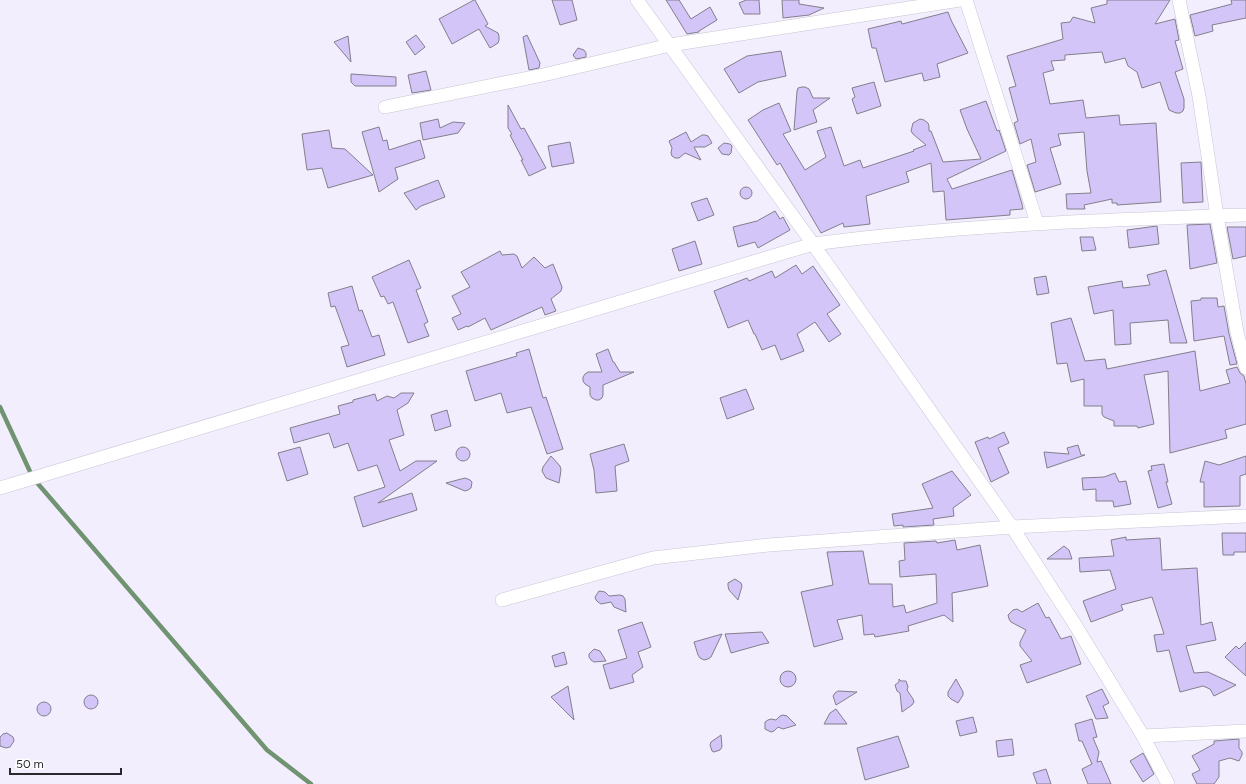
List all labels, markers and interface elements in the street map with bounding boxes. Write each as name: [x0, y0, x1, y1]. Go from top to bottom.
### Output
scale bar: [10, 750, 121, 776]
text: 50 m: [16, 757, 44, 771]

